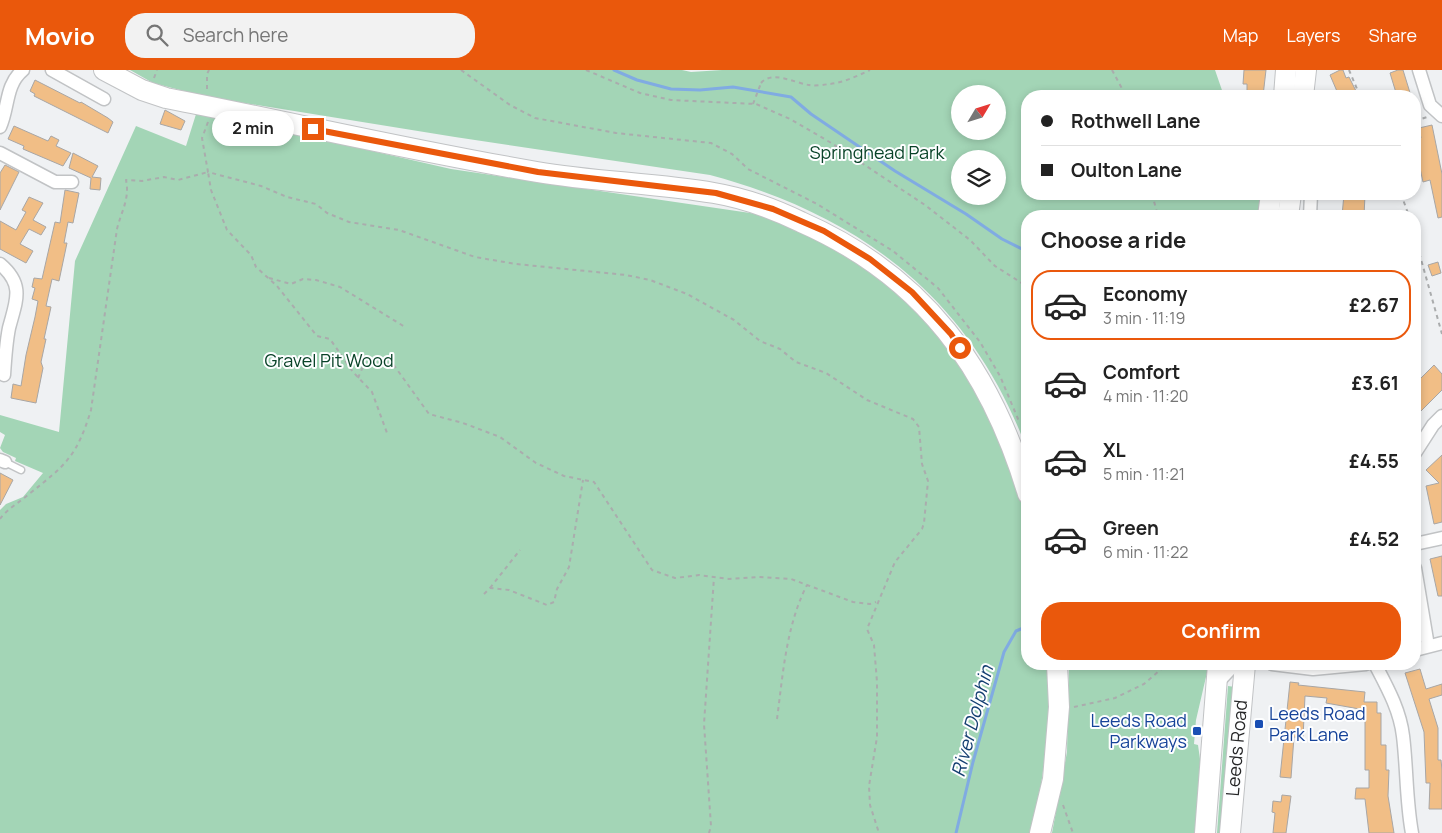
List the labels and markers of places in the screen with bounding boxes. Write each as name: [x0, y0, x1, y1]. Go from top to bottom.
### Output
place label: Leeds Road Park Lane: [1269, 701, 1366, 746]
place label: Leeds Road Parkways: [1090, 708, 1187, 753]
marker: Leeds Road Park Lane: [1253, 718, 1265, 730]
marker: Leeds Road Parkways: [1191, 725, 1203, 737]

